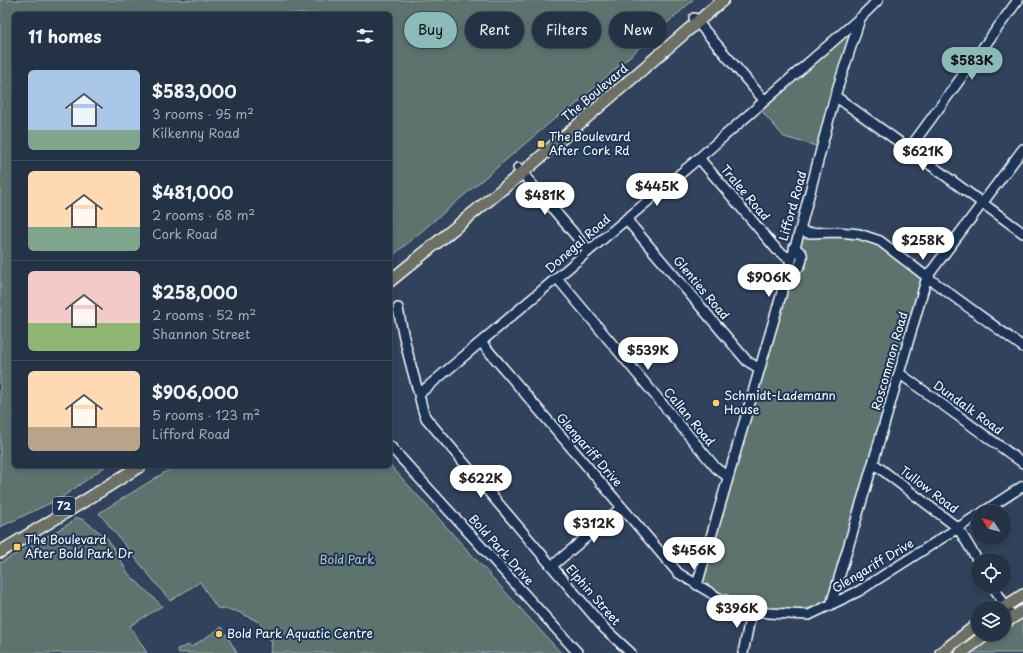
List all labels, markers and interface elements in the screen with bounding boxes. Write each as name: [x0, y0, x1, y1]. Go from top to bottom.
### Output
chip: Buy: [404, 12, 457, 48]
chip: Rent: [465, 12, 524, 48]
chip: Filters: [532, 12, 601, 48]
chip: New: [609, 12, 667, 48]
text: 11 homes: [28, 23, 102, 49]
icon: filters: [354, 25, 376, 47]
pin: $583K: [944, 47, 1000, 81]
text: $583K: [951, 50, 993, 69]
street label: The Boulevard: [557, 59, 632, 125]
text: $583,000: [152, 78, 237, 104]
icon: home: [60, 86, 108, 134]
text: 3 rooms · 95 m²: [152, 104, 254, 123]
text: Kilkenny Road: [152, 123, 240, 142]
place label: The Boulevard After Cork Rd: [549, 127, 631, 159]
pin: $621K: [895, 138, 951, 172]
marker: The Boulevard After Cork Rd: [536, 139, 546, 149]
text: $621K: [902, 141, 944, 160]
street label: Tralee Road: [717, 160, 775, 224]
street label: Lifford Road: [773, 169, 811, 243]
pin: $445K: [629, 173, 685, 207]
text: $445K: [635, 176, 679, 195]
text: $481,000: [152, 179, 233, 205]
pin: $481K: [517, 182, 573, 216]
text: $481K: [524, 185, 566, 204]
icon: home: [60, 187, 108, 235]
text: 2 rooms · 68 m²: [152, 205, 255, 224]
street label: Donegal Road: [541, 210, 614, 277]
text: Cork Road: [152, 224, 218, 243]
pin: $258K: [895, 227, 951, 261]
text: $258K: [901, 230, 945, 249]
street label: Glenties Road: [670, 251, 734, 323]
pin: $906K: [741, 264, 797, 298]
text: $906K: [747, 267, 791, 286]
text: $258,000: [152, 279, 238, 305]
icon: home: [60, 287, 108, 335]
text: 2 rooms · 52 m²: [152, 305, 256, 324]
street label: Roscommon Road: [866, 309, 912, 412]
text: Shannon Street: [152, 324, 250, 343]
pin: $539K: [620, 337, 676, 371]
text: $539K: [627, 340, 669, 359]
street label: Dundalk Road: [930, 376, 1007, 439]
text: $906,000: [152, 379, 239, 405]
street label: Callan Road: [660, 383, 720, 449]
place label: Schmidt-Lademann House: [724, 386, 836, 418]
icon: home: [60, 387, 108, 435]
marker: Schmidt-Lademann House: [711, 398, 721, 408]
text: 5 rooms · 123 m²: [152, 405, 260, 424]
street label: Glengariff Drive: [553, 409, 627, 490]
text: Lifford Road: [152, 424, 230, 443]
street label: Tullow Road: [897, 461, 963, 517]
pin: $622K: [453, 465, 509, 499]
text: $622K: [459, 468, 503, 487]
road number: 72: [53, 497, 75, 515]
north arrow: [971, 505, 1011, 545]
map controls: [971, 505, 1011, 641]
street label: Bold Park Drive: [465, 510, 538, 589]
pin: $312K: [566, 510, 622, 544]
text: $312K: [573, 513, 615, 532]
place label: The Boulevard After Bold Park Dr: [25, 530, 133, 562]
street label: Glengariff Drive: [828, 534, 917, 597]
pin: $456K: [666, 537, 722, 571]
text: $456K: [672, 540, 716, 559]
marker: The Boulevard After Bold Park Dr: [12, 542, 22, 552]
park label: Bold Park: [320, 550, 375, 568]
button: locate: [971, 553, 1011, 593]
street label: Elphin Street: [562, 560, 625, 629]
pin: $396K: [709, 595, 765, 629]
text: $396K: [715, 598, 759, 617]
button: layers: [971, 601, 1011, 641]
place label: Bold Park Aquatic Centre: [227, 624, 373, 642]
marker: Bold Park Aquatic Centre: [214, 629, 224, 639]

